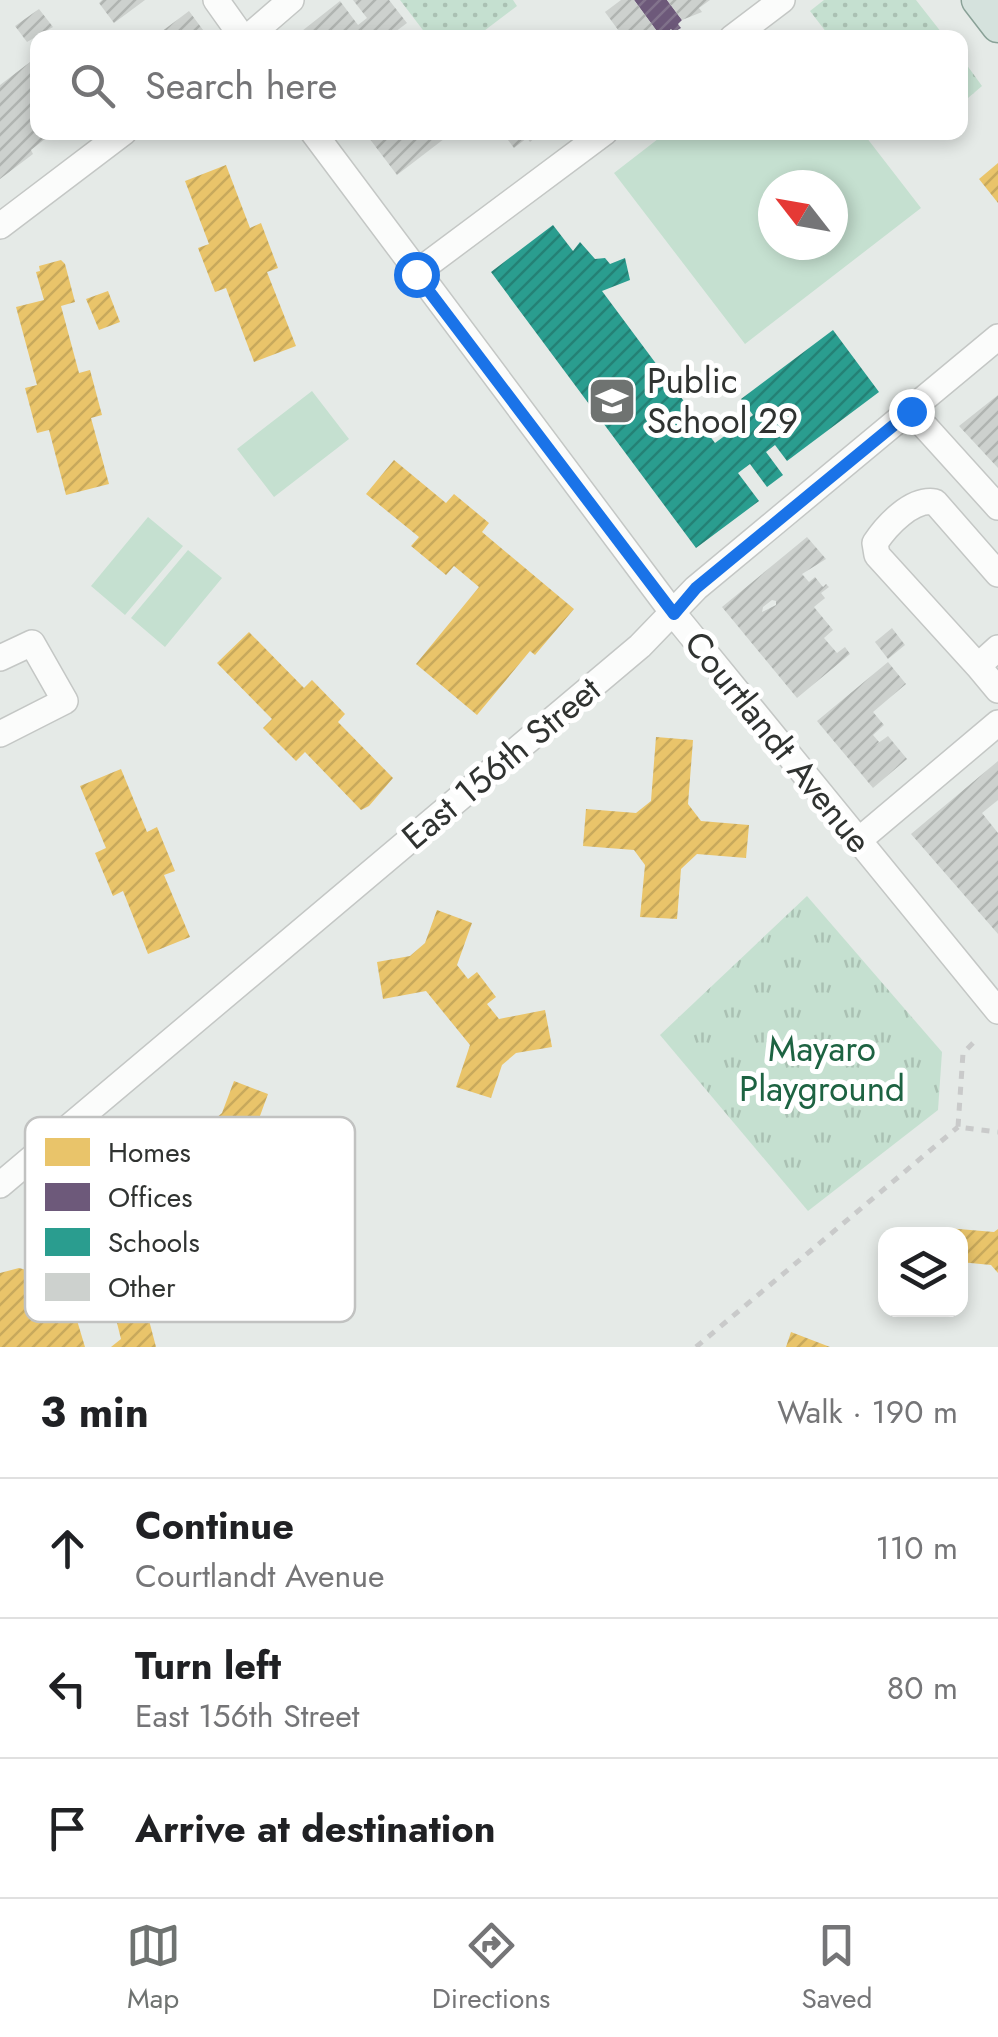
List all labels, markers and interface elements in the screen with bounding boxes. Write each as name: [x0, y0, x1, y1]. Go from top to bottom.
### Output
search box: [30, 30, 968, 140]
icon: search: [65, 58, 120, 113]
text: Search here: [145, 58, 337, 113]
north arrow: [758, 170, 848, 260]
route start: [394, 252, 440, 298]
place label: Public School 29: [647, 356, 798, 446]
school or university icon: Public School 29: [586, 375, 638, 427]
route end: [889, 389, 935, 435]
street label: Courtlandt Avenue: [673, 620, 883, 864]
street label: East 156th Street: [391, 665, 612, 861]
park label: Mayaro Playground: [739, 1024, 905, 1114]
legend: [25, 1117, 355, 1322]
text: Homes: [108, 1132, 191, 1173]
text: Offices: [108, 1177, 193, 1218]
text: Schools: [108, 1222, 200, 1263]
map controls: [878, 1227, 968, 1317]
button: layers: [878, 1227, 968, 1317]
text: Other: [108, 1267, 176, 1308]
text: 3 min: [40, 1382, 149, 1443]
text: Walk · 190 m: [777, 1389, 958, 1435]
text: Continue: [135, 1498, 294, 1553]
icon: ahead: [40, 1521, 95, 1576]
text: 110 m: [875, 1525, 958, 1571]
text: Courtlandt Avenue: [135, 1553, 385, 1599]
text: Turn left: [135, 1638, 281, 1693]
icon: left: [40, 1661, 95, 1716]
text: 80 m: [887, 1665, 958, 1711]
text: East 156th Street: [135, 1693, 359, 1739]
icon: arrive: [40, 1801, 95, 1856]
text: Arrive at destination: [135, 1801, 496, 1856]
tab: Map: [126, 1918, 181, 2019]
tab: Directions: [432, 1918, 550, 2019]
tab: Saved: [801, 1918, 872, 2019]

